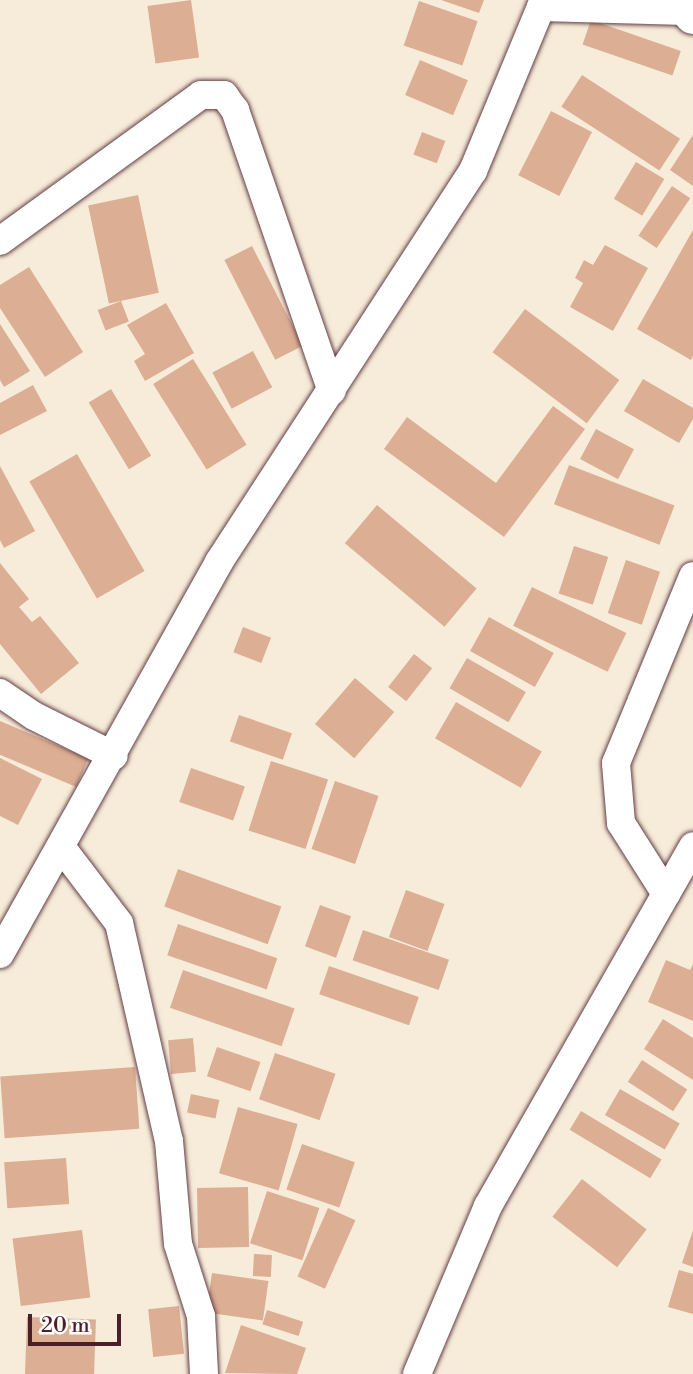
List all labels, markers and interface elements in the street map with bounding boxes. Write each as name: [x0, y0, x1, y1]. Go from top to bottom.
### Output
scale bar: [32, 1300, 124, 1344]
text: 20 m: [41, 1313, 90, 1339]

